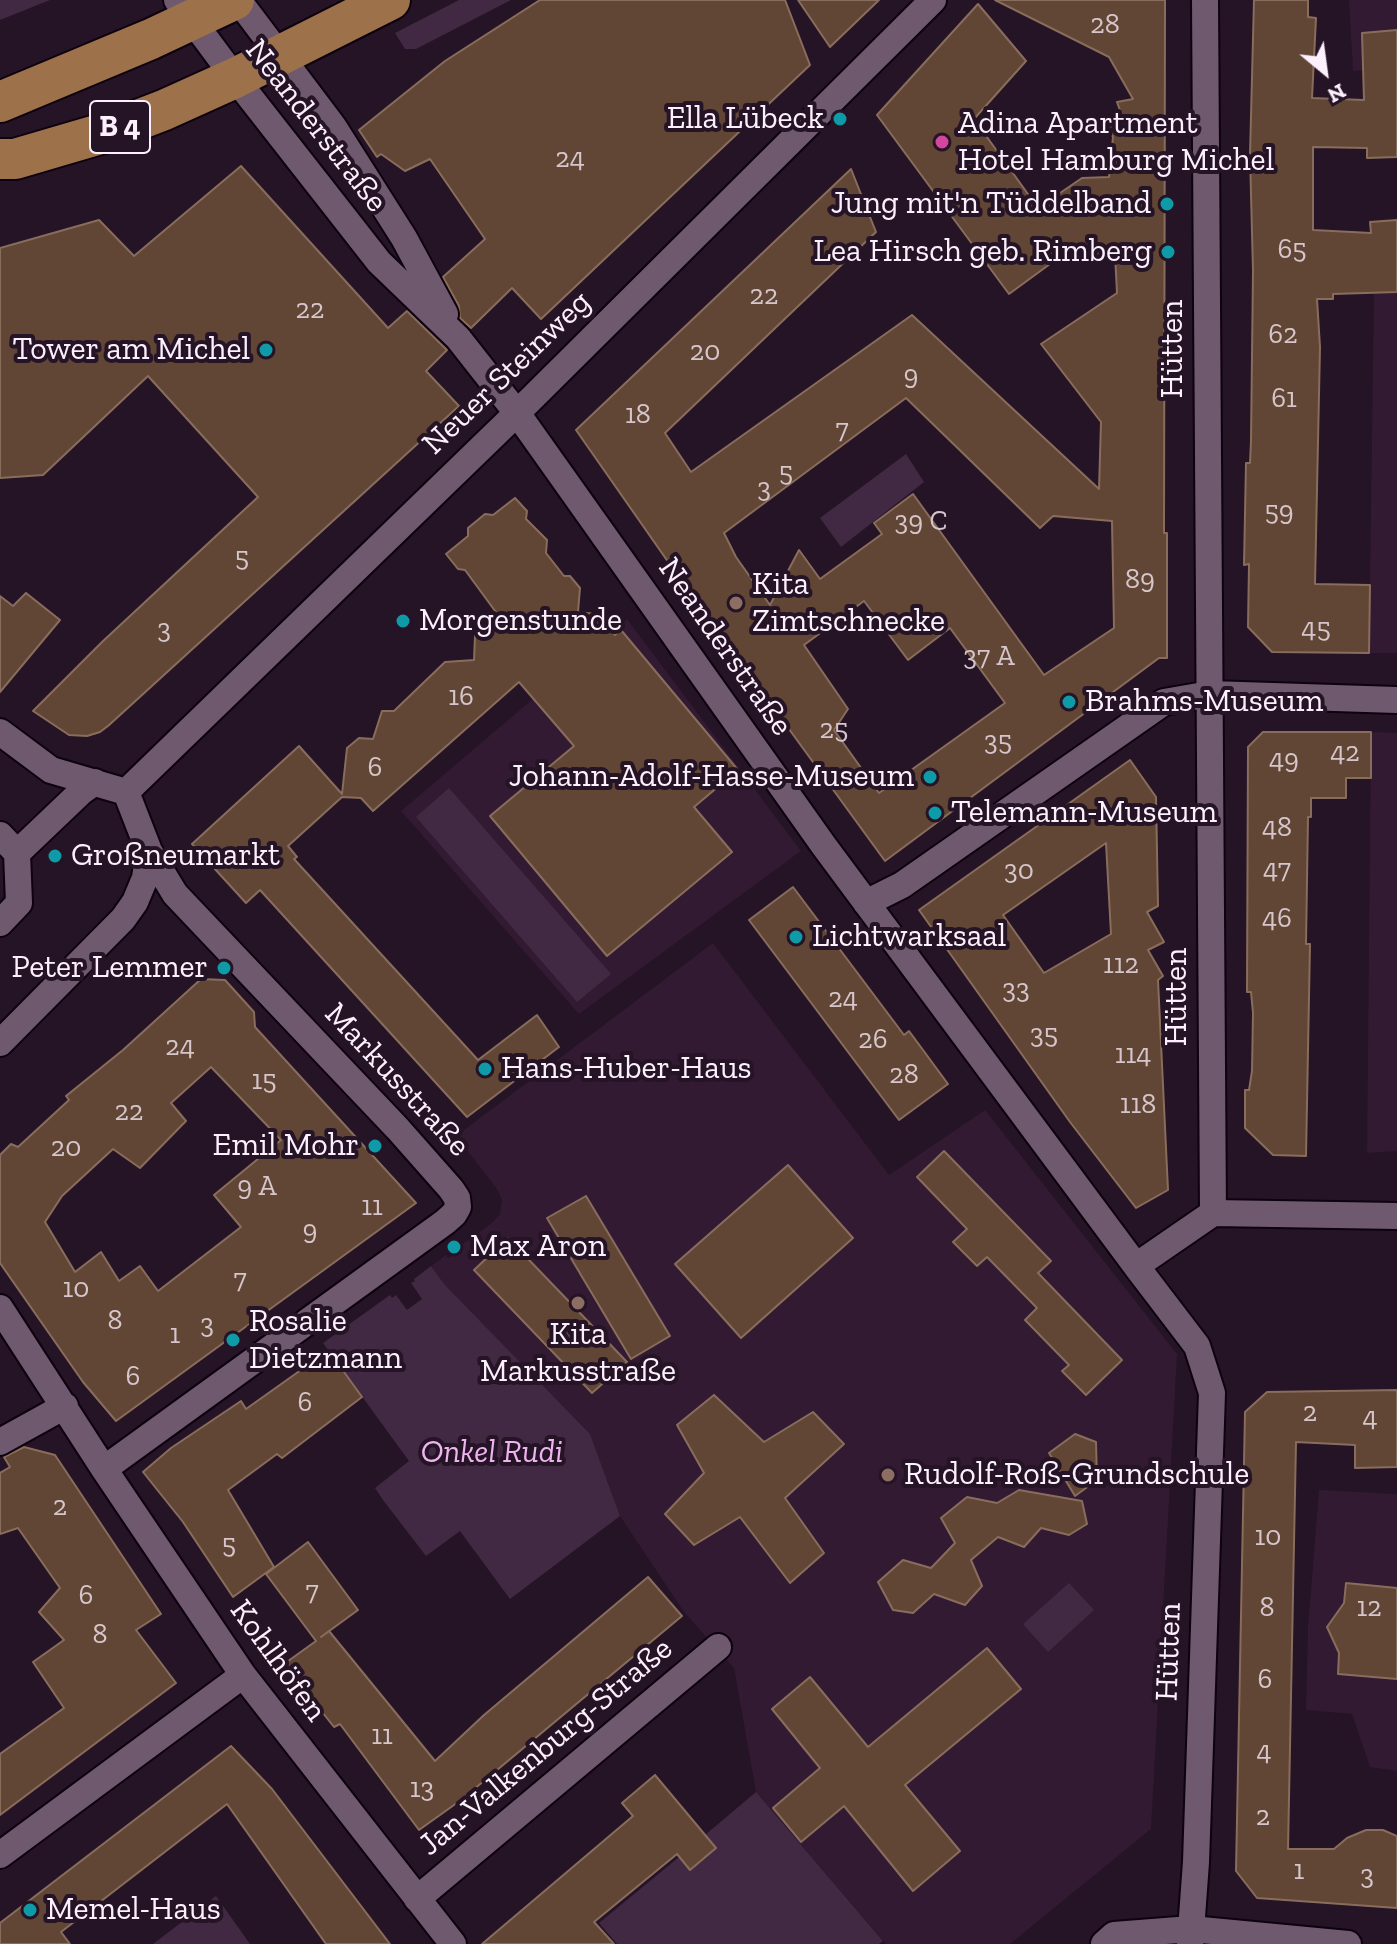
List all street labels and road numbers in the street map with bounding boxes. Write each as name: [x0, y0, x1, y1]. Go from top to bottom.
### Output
street label: Neanderstraße: [237, 32, 395, 220]
road number: B 4: [90, 101, 150, 153]
street label: Neuer Steinweg: [415, 283, 599, 463]
street label: Hütten: [1154, 300, 1192, 398]
street label: Neanderstraße: [649, 551, 801, 743]
street label: Hütten: [1158, 948, 1196, 1046]
street label: Markusstraße: [316, 995, 478, 1165]
street label: Kohlhöfen: [221, 1593, 335, 1729]
street label: Hütten: [1148, 1602, 1190, 1702]
street label: Jan-Valkenburg-Straße: [411, 1630, 681, 1864]

